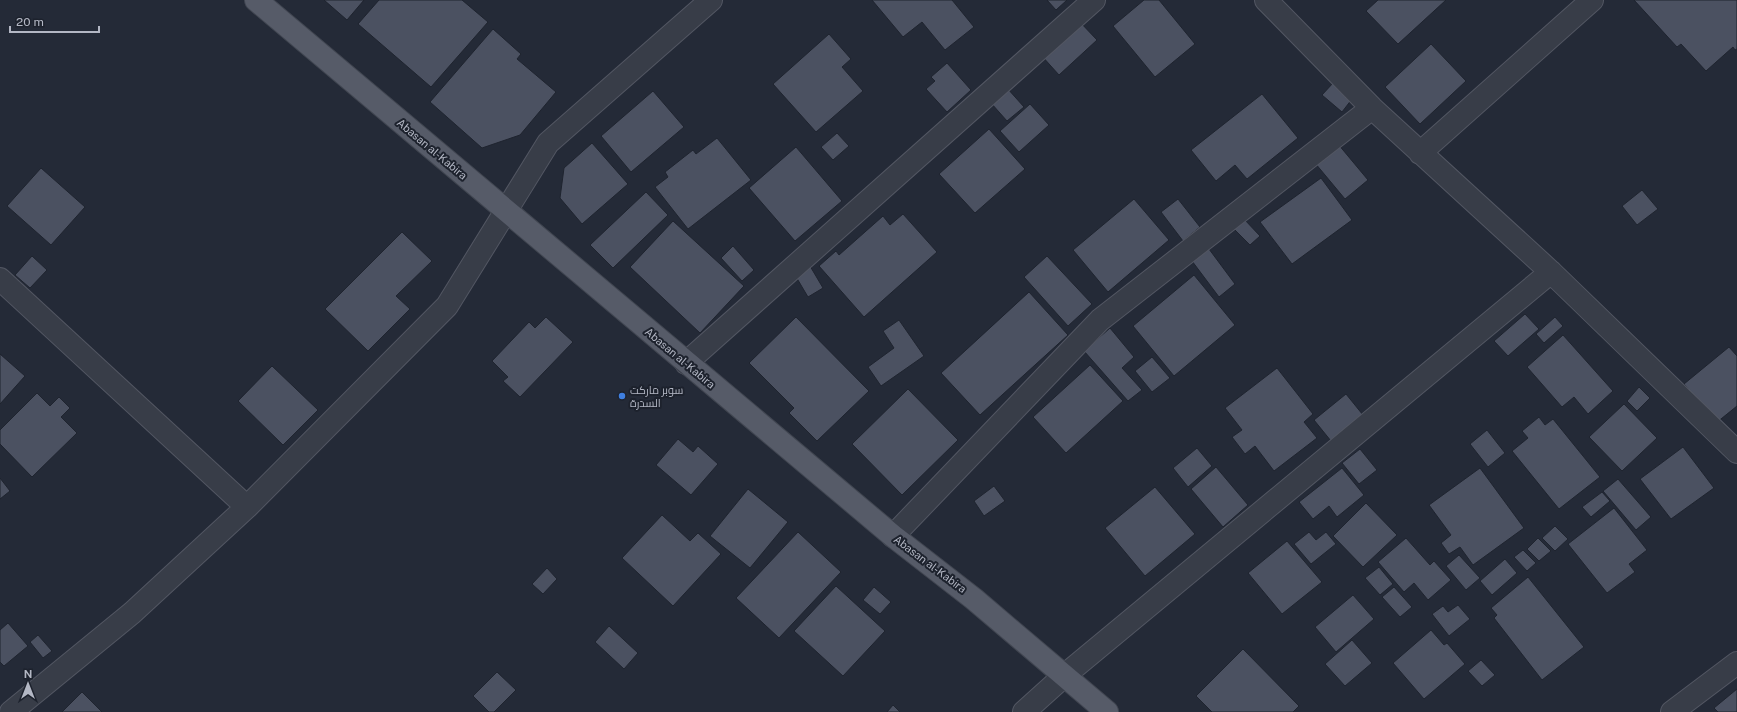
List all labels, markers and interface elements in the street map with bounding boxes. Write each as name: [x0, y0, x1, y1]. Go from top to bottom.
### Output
scale bar: [10, 8, 99, 34]
text: 20 m: [16, 15, 44, 29]
street label: Abasan al-Kabira: [395, 116, 469, 182]
street label: Abasan al-Kabira: [643, 325, 717, 391]
place label: سوبر ماركت السدرة: [630, 384, 683, 410]
marker: سوبر ماركت السدرة: [617, 391, 627, 401]
street label: Abasan al-Kabira: [891, 533, 969, 595]
north arrow: [8, 664, 48, 704]
text: N: [24, 668, 32, 680]

